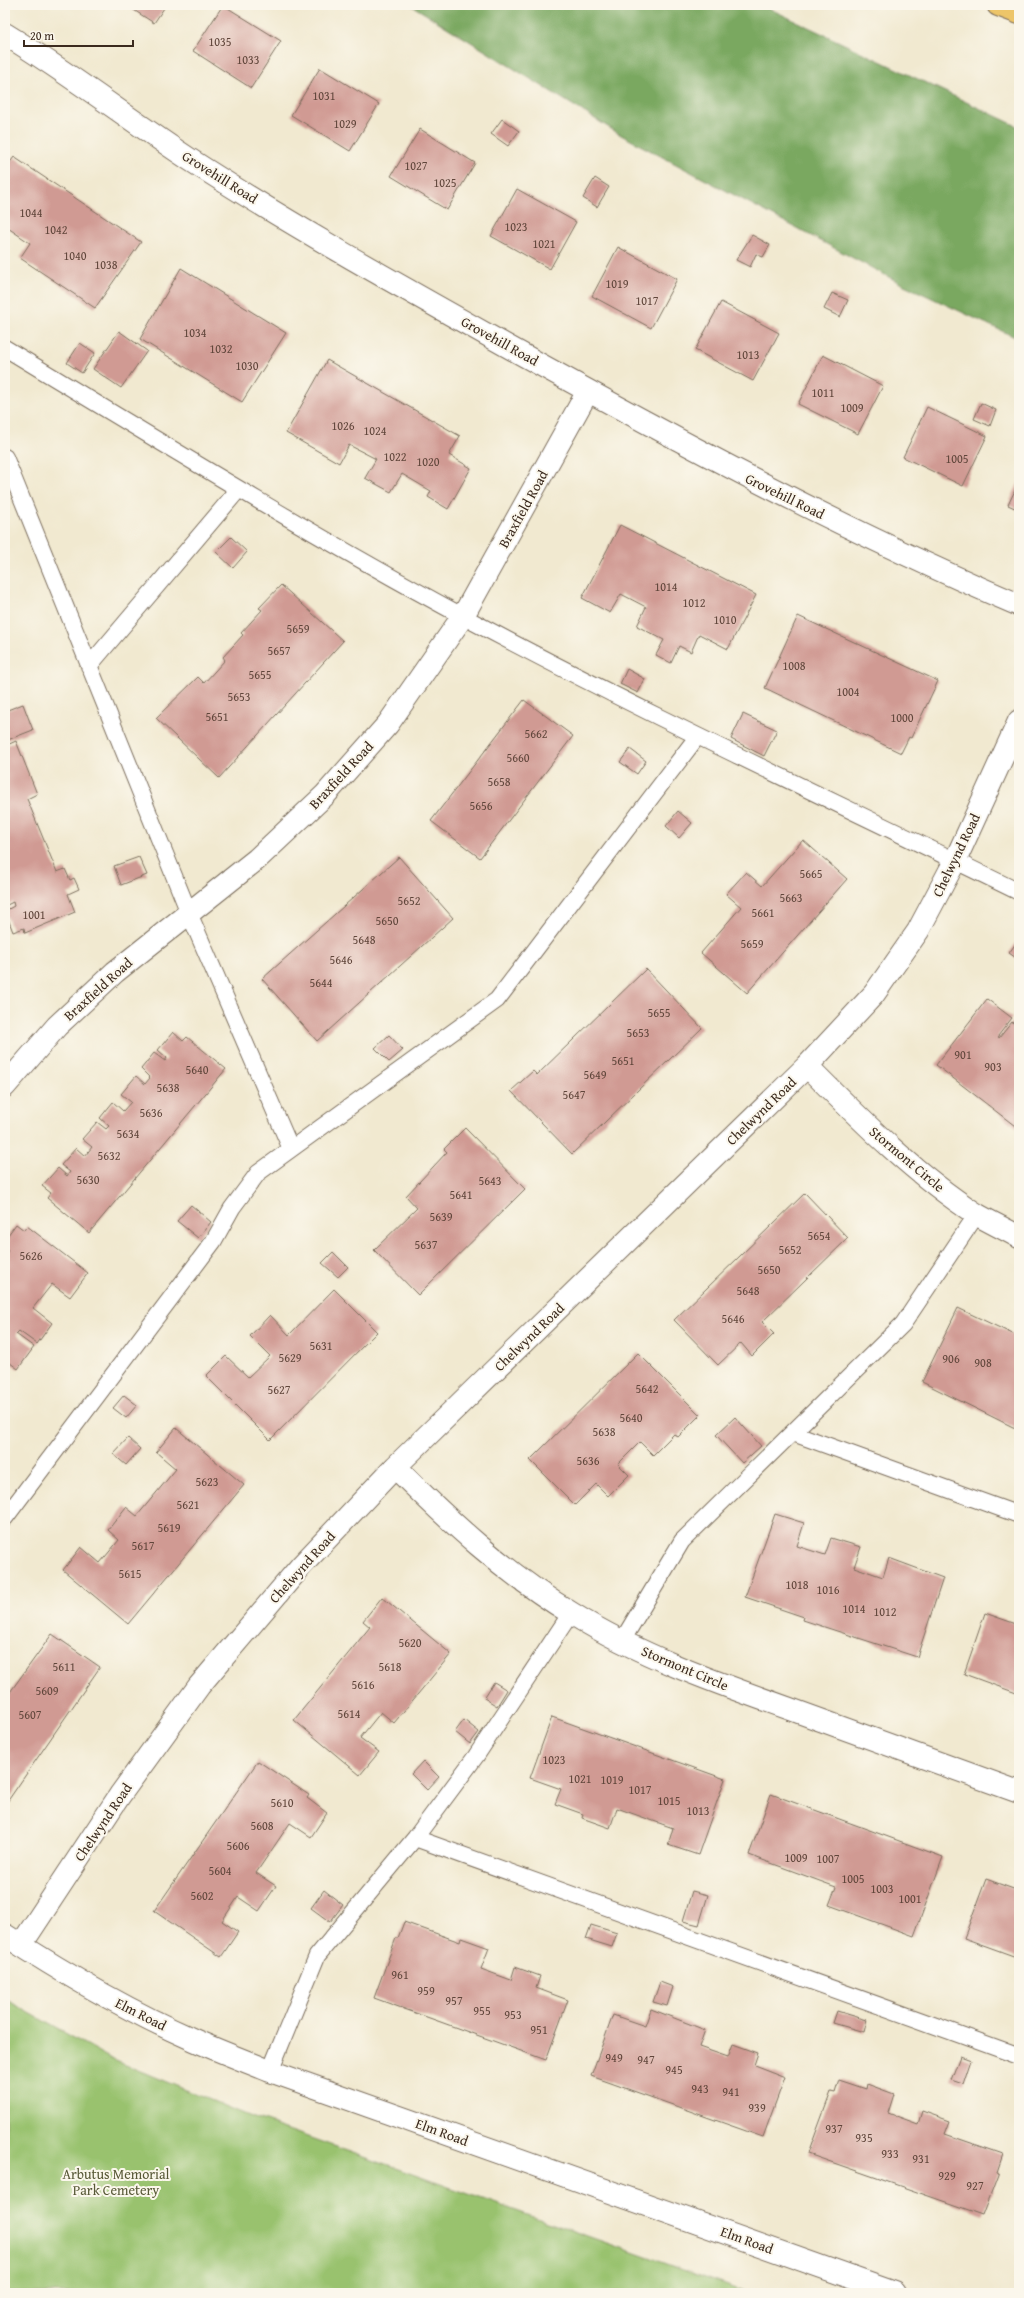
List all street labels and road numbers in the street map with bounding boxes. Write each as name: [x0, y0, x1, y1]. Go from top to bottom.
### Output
street label: Grovehill Road: [178, 146, 262, 209]
street label: Grovehill Road: [458, 311, 543, 371]
street label: Braxfield Road: [493, 466, 553, 551]
street label: Grovehill Road: [742, 468, 828, 524]
street label: Braxfield Road: [304, 736, 378, 813]
street label: Chelwynd Road: [927, 809, 985, 900]
street label: Braxfield Road: [59, 952, 137, 1025]
street label: Chelwynd Road: [721, 1072, 801, 1150]
street label: Stormont Circle: [865, 1122, 949, 1197]
street label: Chelwynd Road: [489, 1298, 569, 1376]
street label: Chelwynd Road: [264, 1526, 340, 1607]
street label: Stormont Circle: [638, 1641, 732, 1695]
street label: Chelwynd Road: [69, 1778, 137, 1865]
street label: Elm Road: [112, 1993, 170, 2036]
street label: Elm Road: [413, 2113, 472, 2151]
street label: Elm Road: [718, 2221, 777, 2259]

